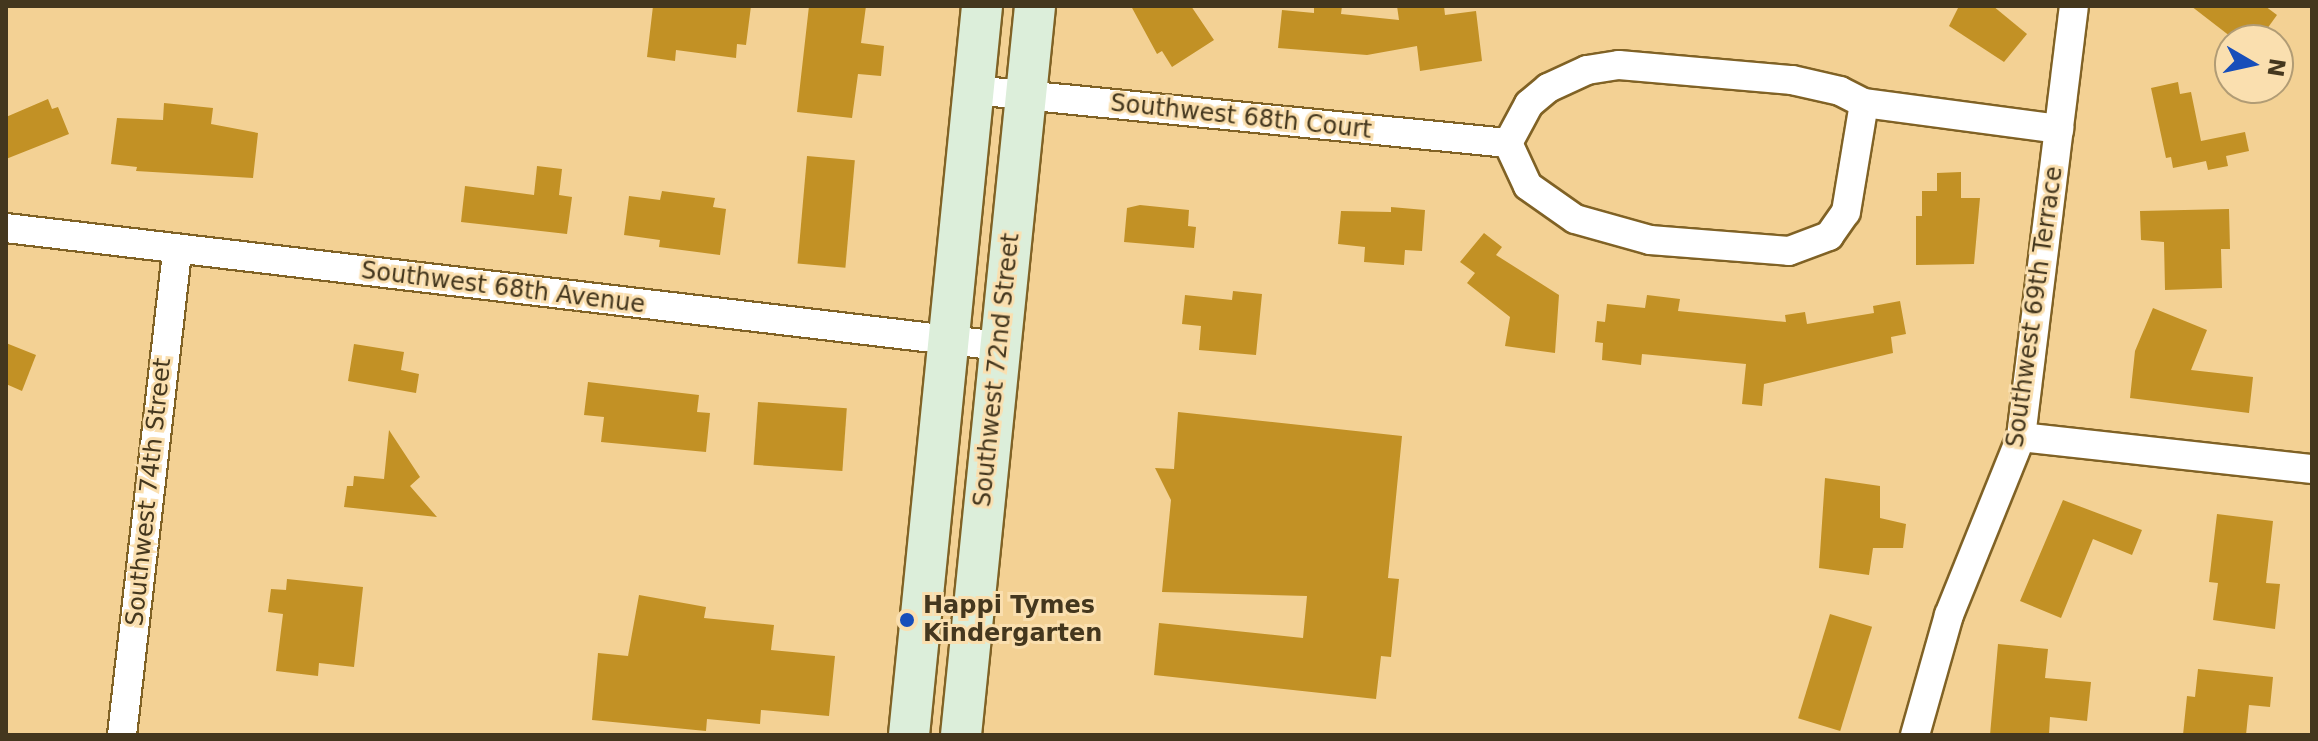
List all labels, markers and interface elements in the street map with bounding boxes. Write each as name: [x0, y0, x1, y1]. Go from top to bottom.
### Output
north arrow: [2214, 24, 2294, 104]
text: N: [2262, 56, 2290, 79]
street label: Southwest 68th Court: [1109, 89, 1373, 145]
street label: Southwest 69th Terrace: [2001, 164, 2069, 450]
street label: Southwest 72nd Street: [968, 232, 1026, 508]
street label: Southwest 68th Avenue: [359, 256, 647, 320]
street label: Southwest 74th Street: [121, 357, 177, 627]
place label: Happi Tymes Kindergarten: [923, 592, 1102, 648]
marker: Happi Tymes Kindergarten: [898, 611, 916, 629]

